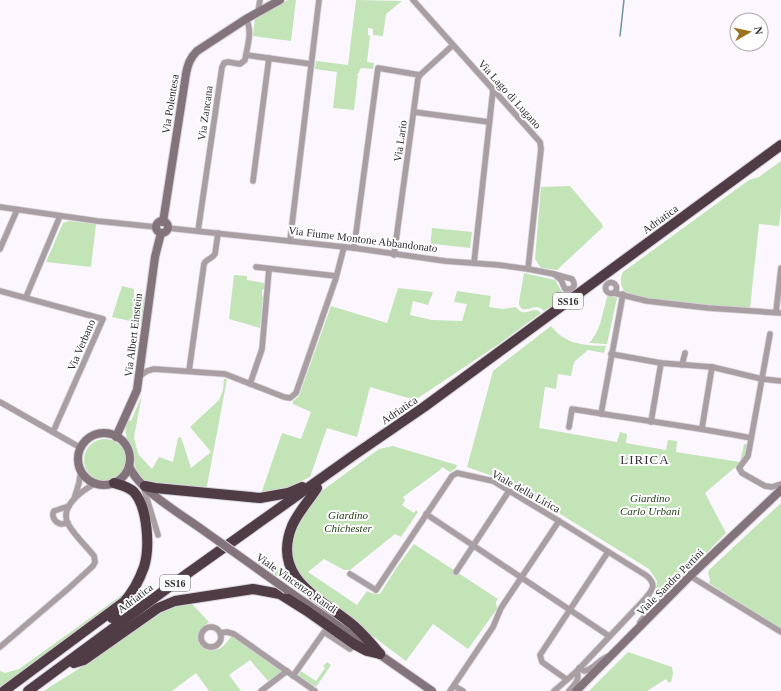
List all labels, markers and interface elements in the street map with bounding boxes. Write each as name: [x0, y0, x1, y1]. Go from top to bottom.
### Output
north arrow: [729, 12, 769, 52]
text: N: [752, 26, 765, 35]
street label: Via Lago di Lugano: [476, 57, 544, 131]
street label: Via Polentesa: [159, 73, 181, 135]
street label: Via Zancana: [195, 85, 215, 141]
street label: Via Lario: [391, 119, 409, 163]
street label: Adriatica: [640, 202, 680, 236]
street label: Via Fiume Montone Abbandonato: [288, 224, 439, 254]
street label: Via Albert Einstein: [122, 292, 144, 378]
road number: SS16: [553, 293, 583, 309]
street label: Via Verbano: [65, 317, 97, 372]
street label: Adriatica: [379, 394, 419, 426]
district label: LIRICA: [620, 452, 670, 467]
street label: Viale della Lirica: [490, 467, 562, 515]
park label: Giardino Carlo Urbani: [620, 492, 680, 517]
park label: Giardino Chichester: [324, 509, 373, 534]
street label: Viale Sandro Pertini: [634, 546, 706, 618]
street label: Viale Vincenzo Randi: [254, 550, 340, 616]
road number: SS16: [160, 575, 190, 591]
street label: Adriatica: [115, 581, 155, 615]

